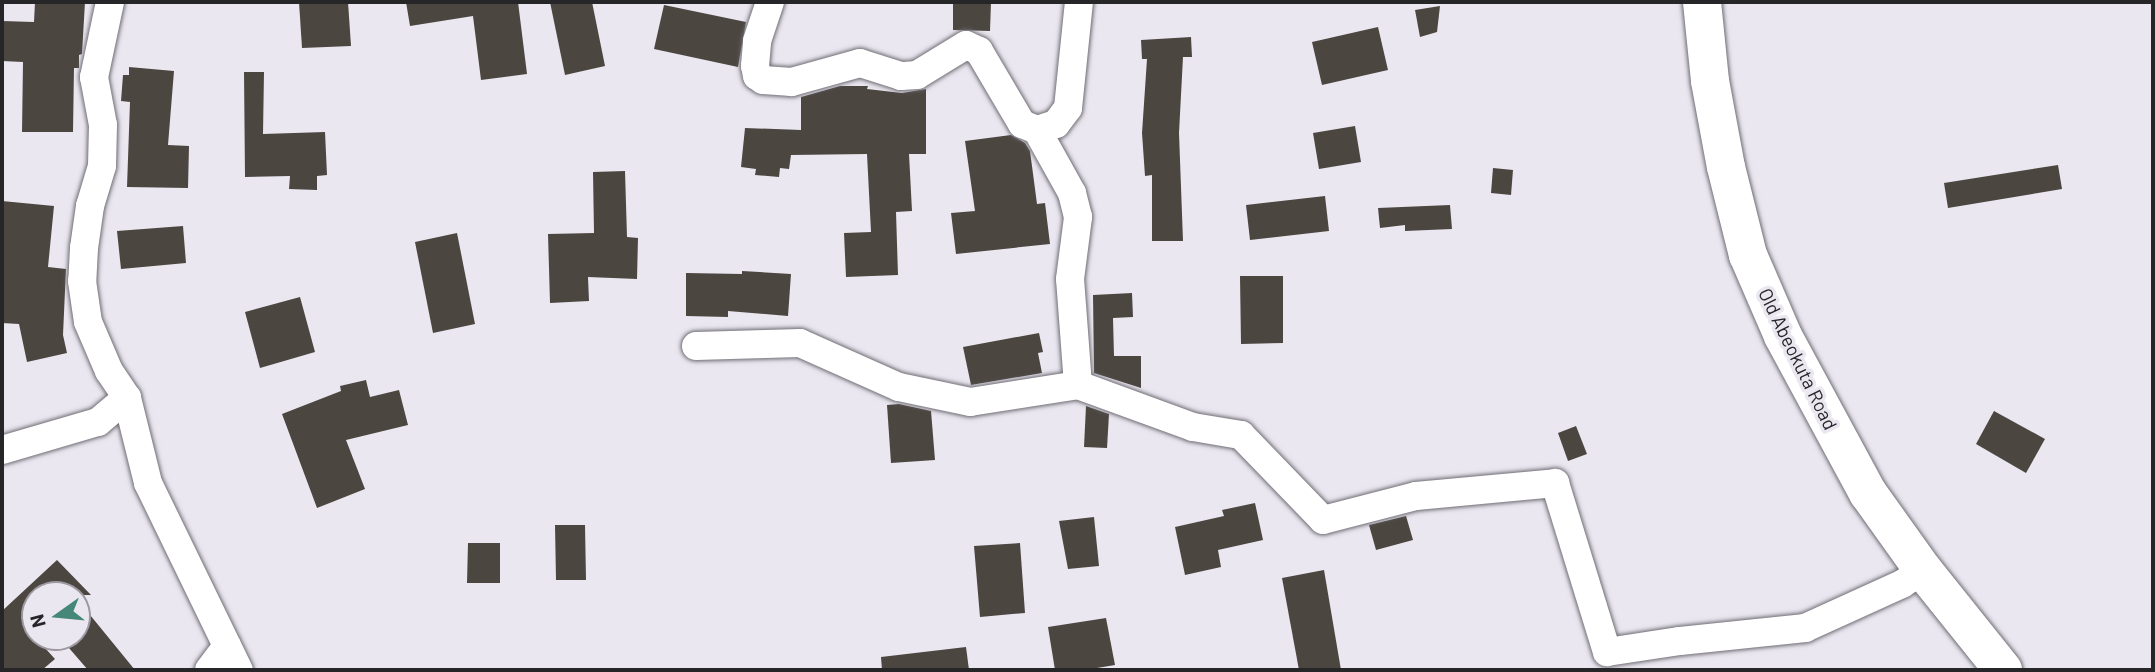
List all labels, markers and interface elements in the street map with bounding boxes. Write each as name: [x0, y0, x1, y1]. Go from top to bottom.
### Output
street label: Old Abeokuta Road: [1754, 284, 1842, 434]
north arrow: [21, 581, 91, 651]
text: N: [24, 612, 50, 630]

